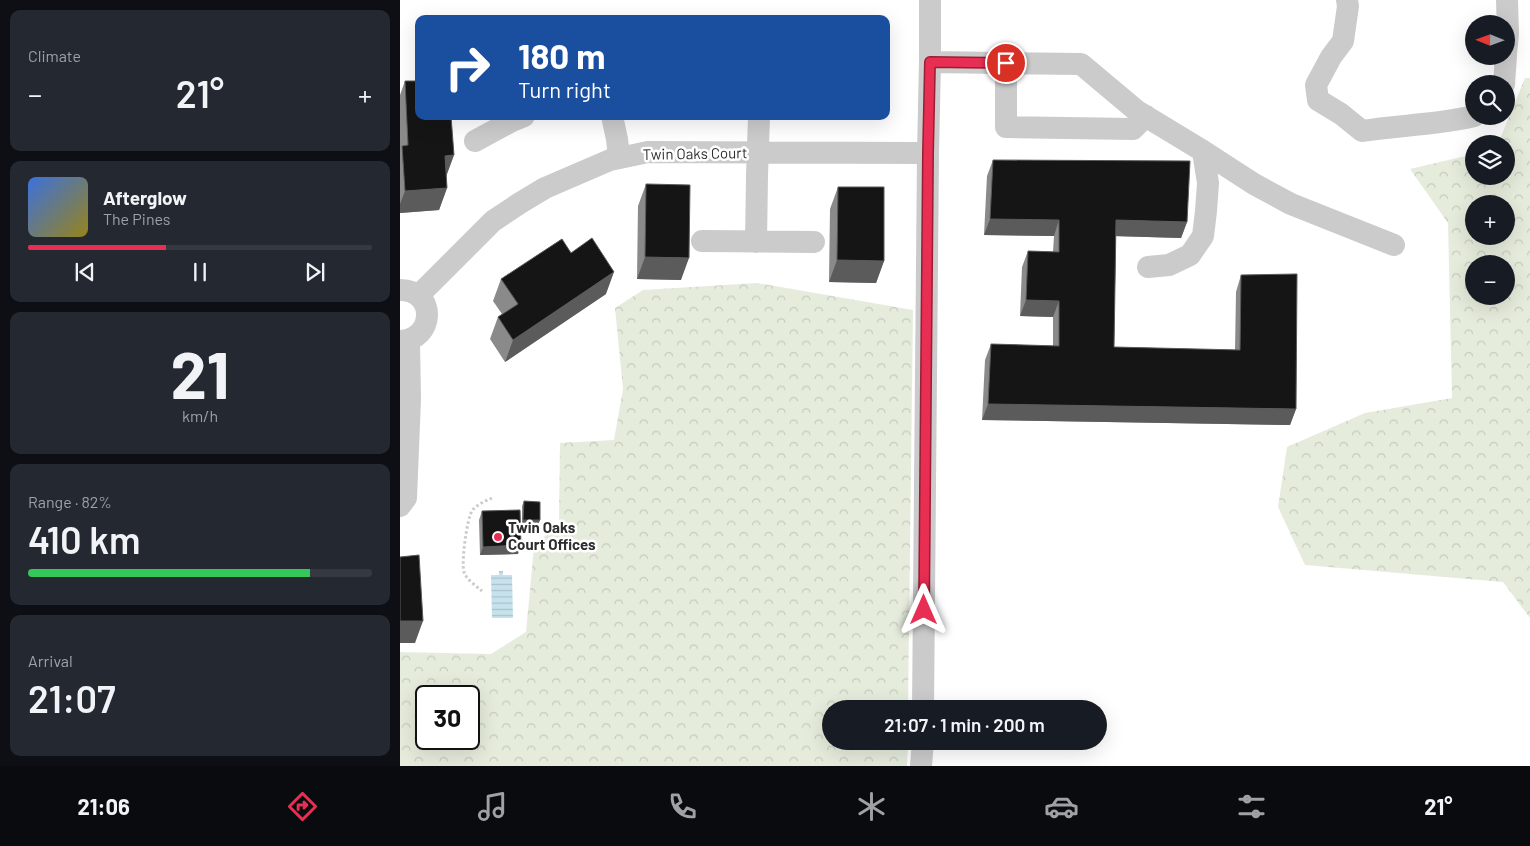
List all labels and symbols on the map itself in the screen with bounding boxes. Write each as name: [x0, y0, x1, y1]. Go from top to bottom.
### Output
north arrow: [1465, 15, 1515, 65]
pin: [985, 42, 1027, 84]
street label: Twin Oaks Court: [642, 143, 747, 163]
place label: Twin Oaks Court Offices: [508, 518, 596, 553]
marker: Twin Oaks Court Offices: [492, 531, 504, 543]
position arrow: [897, 583, 949, 635]
speed limit sign: 30: [415, 685, 480, 750]

